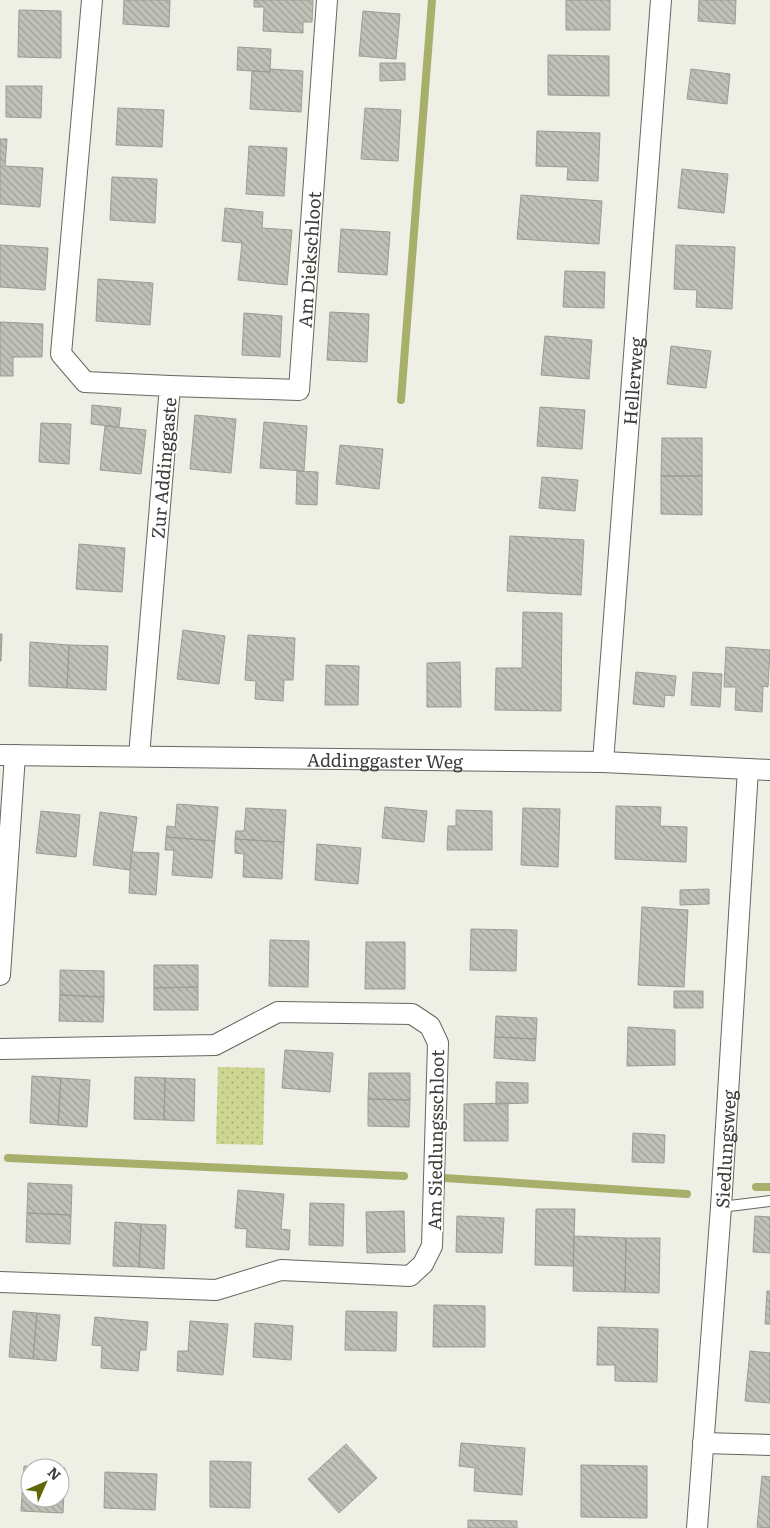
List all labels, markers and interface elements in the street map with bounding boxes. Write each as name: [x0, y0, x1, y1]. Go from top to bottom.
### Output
street label: Am Diekschloot: [290, 190, 327, 329]
street label: Hellerweg: [615, 335, 649, 426]
street label: Zur Addinggaste: [143, 396, 183, 540]
street label: Addinggaster Weg: [307, 745, 464, 774]
street label: Am Siedlungsschloot: [420, 1049, 450, 1231]
street label: Siedlungsweg: [707, 1088, 742, 1209]
north arrow: [20, 1458, 70, 1508]
text: N: [44, 1462, 66, 1485]

